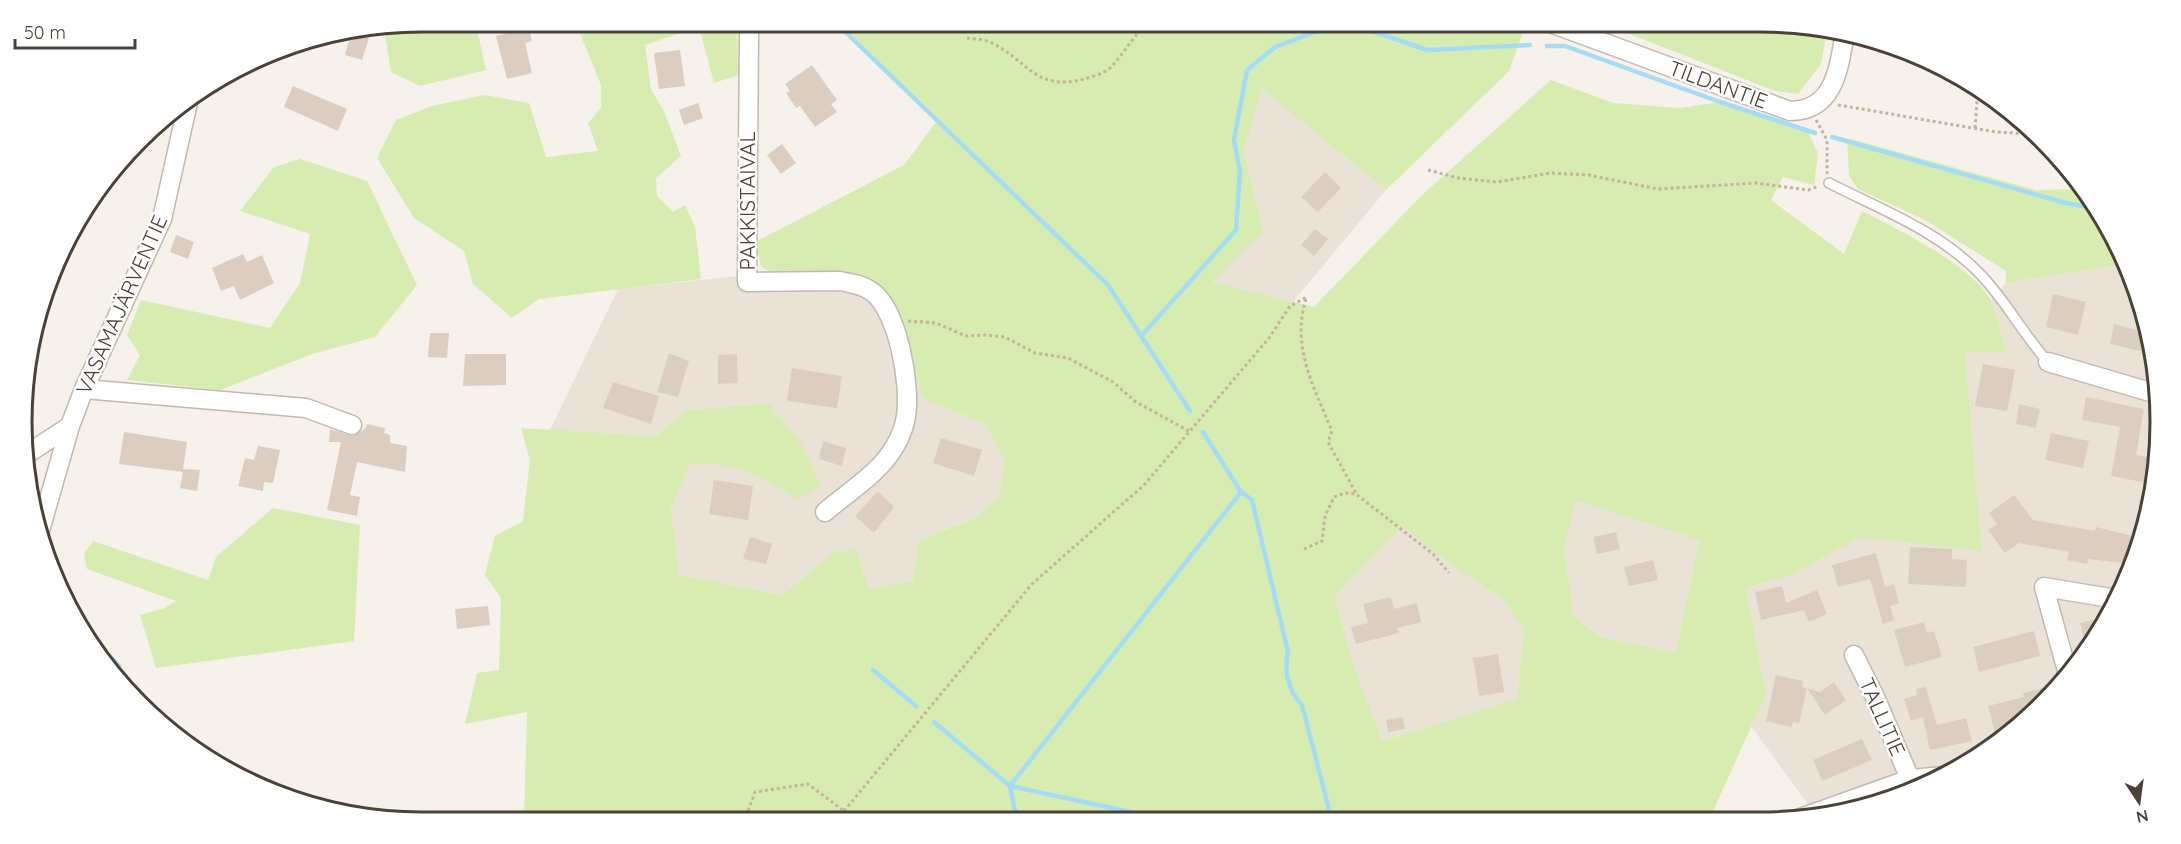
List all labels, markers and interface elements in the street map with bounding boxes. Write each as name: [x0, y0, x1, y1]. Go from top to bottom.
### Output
scale bar: [15, 12, 135, 50]
text: 50 m: [24, 21, 66, 44]
street label: TILDANTIE: [1666, 54, 1771, 114]
street label: PAKKISTAIVAL: [734, 131, 760, 271]
street label: VASAMAJÄRVENTIE: [70, 211, 172, 398]
street label: TALLITIE: [1854, 674, 1912, 760]
north arrow: [2109, 772, 2169, 832]
text: N: [2134, 806, 2150, 828]

